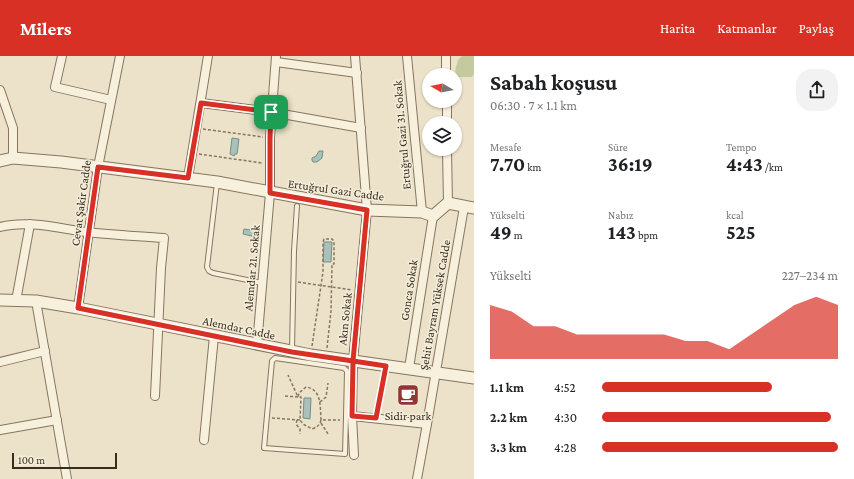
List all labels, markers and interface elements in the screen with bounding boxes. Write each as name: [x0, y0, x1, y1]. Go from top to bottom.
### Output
text: Milers: [20, 18, 72, 39]
text: Harita: [660, 20, 695, 36]
text: Katmanlar: [717, 20, 777, 36]
text: Paylaş: [799, 20, 834, 36]
north arrow: [422, 68, 462, 108]
map controls: [422, 68, 462, 156]
button: share: [796, 69, 838, 111]
text: Sabah koşusu: [490, 70, 617, 95]
street label: Ertuğrul Gazi 31. Sokak: [390, 79, 414, 190]
pin: [254, 95, 288, 129]
text: 06:30 · 7 × 1.1 km: [490, 98, 577, 113]
icon: arrive: [260, 101, 282, 123]
button: layers: [422, 116, 462, 156]
text: Mesafe: [490, 141, 521, 153]
text: Süre: [608, 141, 628, 153]
text: Tempo: [726, 141, 756, 153]
text: 7.70: [490, 153, 525, 175]
text: 36:19: [608, 153, 653, 175]
text: 4:43: [726, 153, 763, 175]
street label: Cevat Şakir Cadde: [68, 159, 94, 247]
text: km: [525, 161, 541, 173]
text: /km: [763, 161, 783, 173]
street label: Ertuğrul Gazi Cadde: [287, 176, 385, 204]
text: Yükselti: [490, 209, 525, 221]
text: Nabız: [608, 209, 633, 221]
text: kcal: [726, 209, 744, 221]
text: 49: [490, 221, 512, 243]
text: 143: [608, 221, 636, 243]
text: 525: [726, 221, 756, 243]
street label: Alemdar 21. Sokak: [241, 224, 263, 312]
text: m: [512, 229, 523, 241]
text: bpm: [636, 229, 658, 241]
street label: Şehit Bayram Yüksek Cadde: [417, 239, 453, 371]
street label: Gonca Sokak: [397, 258, 421, 321]
text: Yükselti: [490, 268, 531, 283]
text: 227–234 m: [782, 268, 838, 283]
street label: Akın Sokak: [335, 292, 355, 346]
street label: Alemdar Cadde: [201, 313, 277, 343]
text: 1.1 km: [490, 380, 524, 395]
text: 4:52: [554, 380, 576, 395]
cafe icon: Sidir park: [395, 382, 421, 408]
place label: Sidir park: [385, 409, 432, 423]
text: 2.2 km: [490, 410, 527, 425]
text: 4:30: [554, 410, 577, 425]
text: 3.3 km: [490, 440, 527, 455]
text: 4:28: [554, 440, 577, 455]
scale bar: [12, 451, 117, 470]
text: 100 m: [18, 454, 45, 466]

